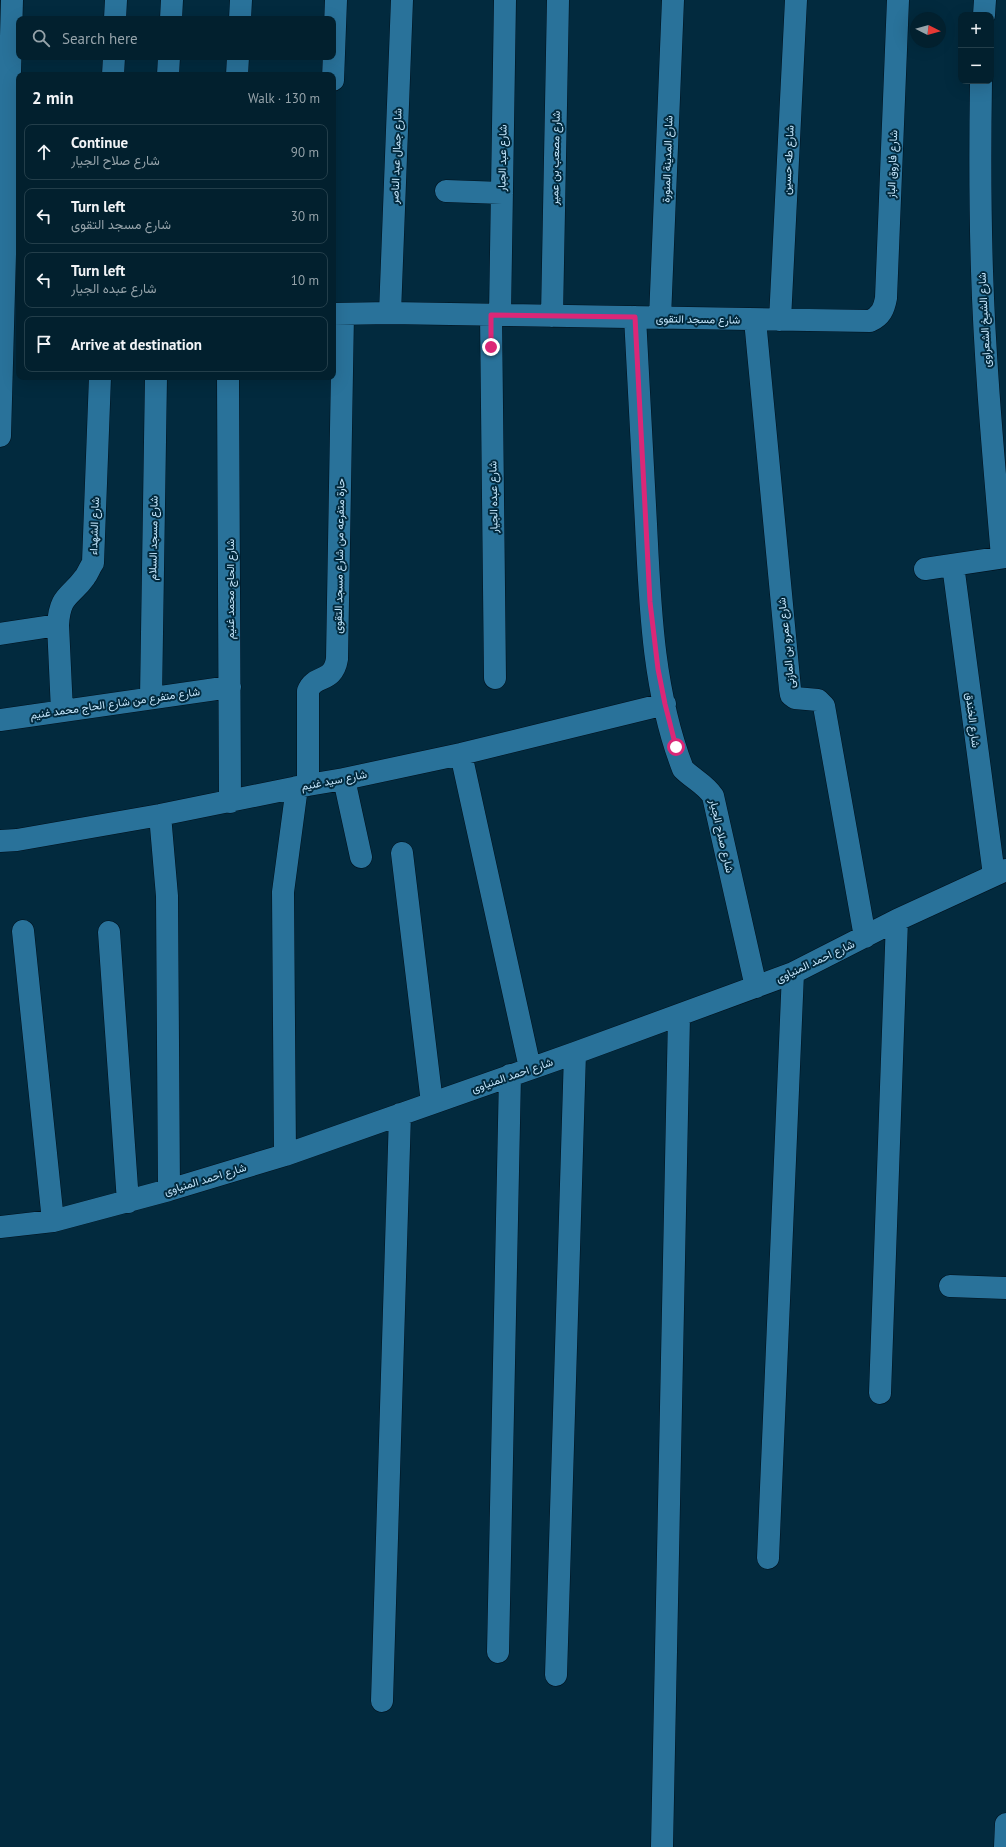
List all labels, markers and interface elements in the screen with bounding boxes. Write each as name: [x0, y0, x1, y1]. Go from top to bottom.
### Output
north arrow: [910, 12, 946, 48]
map controls: [958, 12, 994, 84]
button: +: [958, 12, 994, 48]
search box: [16, 16, 336, 60]
icon: search: [30, 27, 52, 49]
text: Search here: [62, 29, 138, 48]
button: −: [958, 48, 994, 84]
text: 2 min: [32, 87, 73, 109]
text: Walk · 130 m: [248, 90, 320, 107]
street label: شارع جمال عبد الناصر: [387, 108, 406, 205]
street label: شارع مصعب بن عمير: [547, 110, 564, 206]
street label: شارع المدينة المنورة: [658, 115, 677, 203]
street label: شارع عبد الجبار: [494, 124, 511, 193]
street label: شارع طه حسين: [779, 124, 798, 195]
street label: شارع فاروق الباز: [884, 129, 901, 199]
text: Continue: [71, 133, 128, 152]
icon: ahead: [33, 141, 55, 163]
text: 90 m: [291, 144, 319, 161]
text: شارع صلاح الجيار: [71, 152, 160, 169]
text: Turn left: [71, 197, 125, 216]
icon: left: [33, 205, 55, 227]
text: 30 m: [291, 208, 319, 225]
text: شارع مسجد التقوى: [71, 216, 171, 233]
text: Turn left: [71, 261, 125, 280]
icon: left: [33, 269, 55, 291]
text: 10 m: [291, 272, 319, 289]
street label: شارع الشيخ الشعراوى: [975, 272, 994, 368]
text: شارع عبده الجيار: [71, 280, 157, 297]
street label: شارع مسجد التقوى: [656, 311, 741, 328]
icon: arrive: [33, 333, 55, 355]
text: Arrive at destination: [71, 335, 202, 354]
route end: [482, 338, 500, 356]
street label: شارع عبده الجيار: [485, 460, 502, 534]
street label: حارة متفرعه من شارع مسجد التقوى: [331, 478, 348, 634]
street label: شارع مسجد السلام: [145, 495, 162, 580]
street label: شارع الشهداء: [86, 496, 103, 555]
street label: شارع الحاج محمد غنيم: [223, 539, 238, 639]
street label: شارع عمرو بن المازنى: [774, 596, 799, 689]
street label: شارع متفرع من شارع الحاج محمد غنيم: [29, 684, 201, 723]
street label: شارع الخندق: [962, 692, 983, 749]
route start: [667, 738, 685, 756]
street label: شارع سيد غنيم: [300, 767, 369, 794]
street label: شارع صلاح الجيار: [706, 797, 737, 875]
street label: شارع احمد المنياوى: [773, 936, 857, 986]
street label: شارع احمد المنياوى: [469, 1054, 555, 1096]
street label: شارع احمد المنياوى: [162, 1160, 248, 1199]

